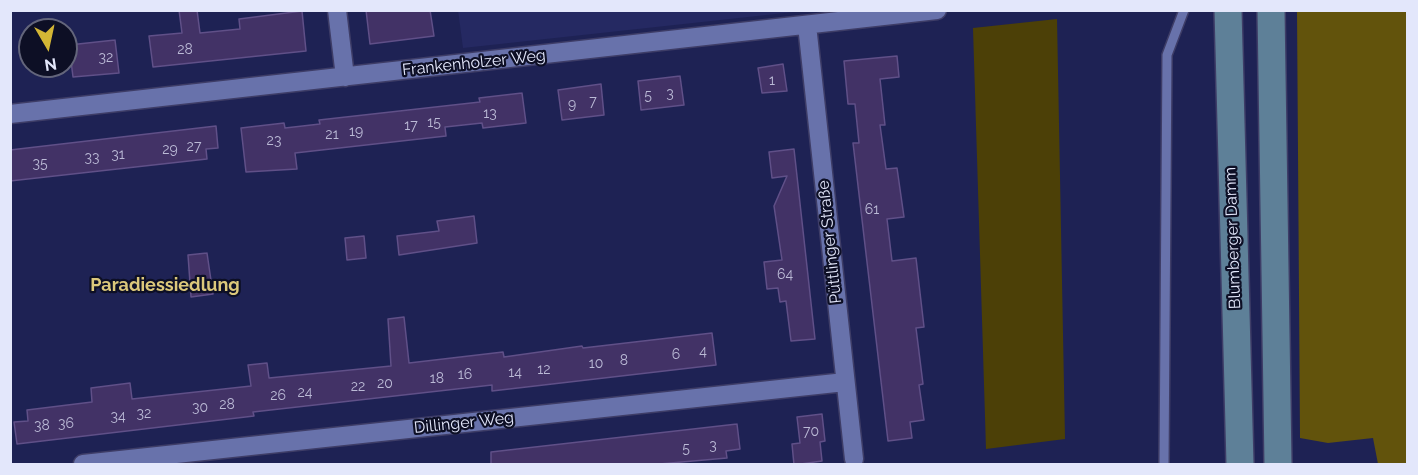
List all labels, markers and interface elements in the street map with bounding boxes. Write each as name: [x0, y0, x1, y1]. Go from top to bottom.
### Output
north arrow: [18, 18, 78, 78]
house number: 28: [177, 42, 193, 58]
street label: Frankenholzer Weg: [401, 46, 547, 80]
house number: 32: [99, 50, 113, 66]
text: N: [43, 54, 58, 75]
house number: 1: [769, 73, 775, 89]
house number: 3: [666, 86, 674, 102]
house number: 5: [644, 88, 652, 104]
house number: 7: [589, 94, 597, 110]
house number: 9: [568, 97, 576, 113]
house number: 13: [483, 106, 497, 122]
house number: 15: [427, 115, 441, 131]
house number: 17: [404, 118, 418, 134]
house number: 19: [349, 124, 363, 140]
house number: 21: [325, 127, 339, 143]
house number: 23: [267, 133, 281, 149]
house number: 27: [187, 139, 201, 155]
house number: 29: [162, 142, 178, 158]
house number: 31: [111, 147, 125, 163]
house number: 33: [85, 150, 99, 166]
house number: 35: [32, 156, 48, 172]
street label: Blumberger Damm: [1221, 167, 1245, 309]
street label: Püttlinger Straße: [814, 179, 846, 305]
house number: 61: [865, 202, 879, 218]
house number: 64: [777, 267, 793, 283]
district label: Paradiessiedlung: [90, 275, 240, 297]
house number: 4: [699, 344, 707, 360]
house number: 6: [672, 347, 680, 363]
house number: 8: [620, 353, 628, 369]
house number: 10: [589, 356, 603, 372]
house number: 12: [537, 362, 551, 378]
house number: 14: [508, 365, 522, 381]
house number: 16: [458, 367, 472, 383]
house number: 18: [430, 371, 444, 387]
house number: 20: [377, 376, 393, 392]
house number: 22: [351, 379, 365, 395]
house number: 24: [298, 385, 312, 401]
house number: 26: [270, 388, 286, 404]
house number: 28: [219, 397, 235, 413]
house number: 30: [192, 400, 208, 416]
house number: 32: [137, 406, 151, 422]
street label: Dillinger Weg: [413, 408, 515, 438]
house number: 34: [110, 409, 126, 425]
house number: 36: [58, 416, 74, 432]
house number: 38: [34, 418, 50, 434]
house number: 70: [803, 424, 819, 440]
house number: 3: [709, 438, 717, 454]
house number: 5: [682, 441, 690, 457]

